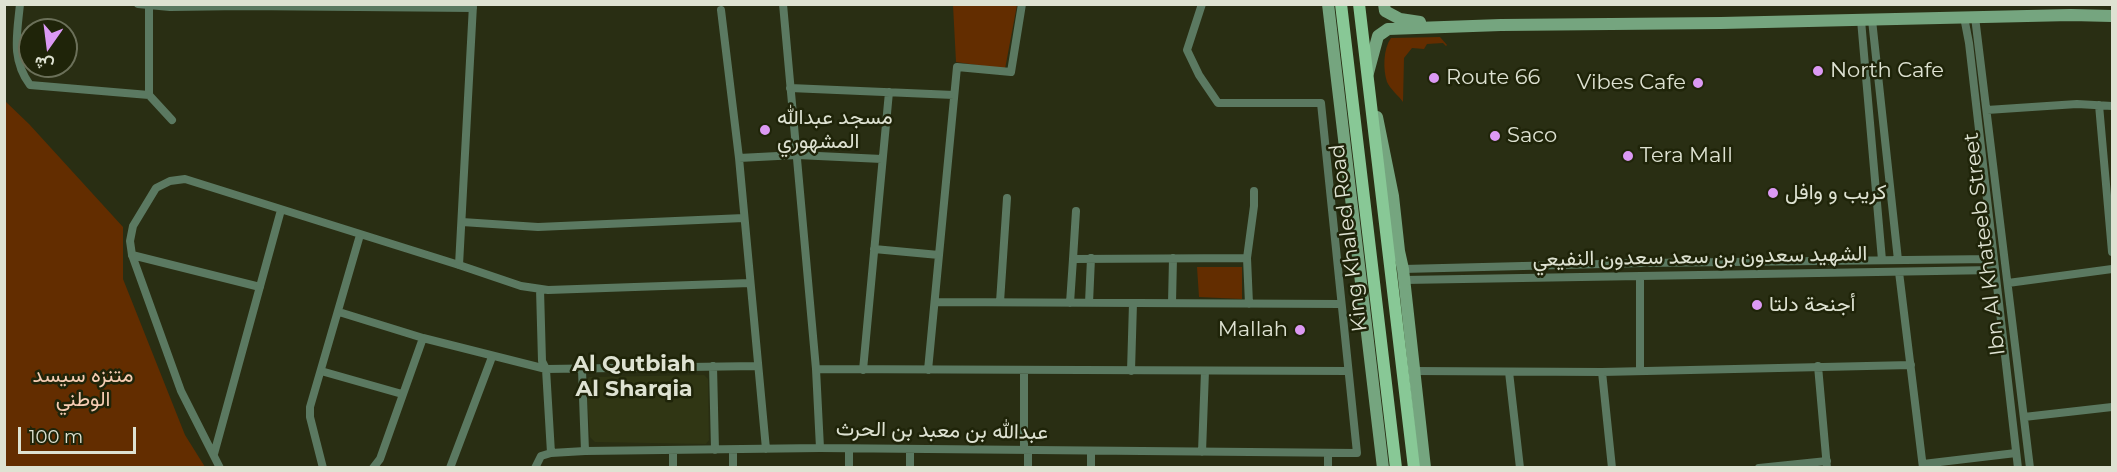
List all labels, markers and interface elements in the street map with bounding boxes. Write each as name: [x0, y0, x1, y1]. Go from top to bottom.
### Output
north arrow: [18, 18, 78, 78]
text: ش: [32, 52, 56, 76]
place label: North Cafe: [1830, 58, 1944, 84]
marker: North Cafe: [1811, 64, 1825, 78]
place label: Route 66: [1446, 65, 1540, 91]
place label: Vibes Cafe: [1577, 70, 1686, 96]
marker: Route 66: [1427, 71, 1441, 85]
marker: Vibes Cafe: [1691, 76, 1705, 90]
place label: مسجد عبدالله المشهوري: [777, 105, 893, 155]
marker: مسجد عبدالله المشهوري: [758, 123, 772, 137]
place label: Saco: [1507, 123, 1557, 149]
marker: Saco: [1488, 129, 1502, 143]
street label: Ibn Al Khateeb Street: [1959, 131, 2011, 357]
street label: King Khaled Road: [1325, 143, 1373, 333]
place label: Tera Mall: [1640, 143, 1733, 169]
marker: Tera Mall: [1621, 149, 1635, 163]
place label: كريب و وافل: [1785, 180, 1887, 206]
marker: كريب و وافل: [1766, 186, 1780, 200]
street label: الشهيد سعدون بن سعد سعدون النفيعي: [1532, 241, 1868, 273]
place label: أجنحة دلتا: [1769, 292, 1855, 318]
marker: أجنحة دلتا: [1750, 298, 1764, 312]
place label: Mallah: [1218, 317, 1288, 343]
marker: Mallah: [1293, 323, 1307, 337]
district label: Al Qutbiah Al Sharqia: [572, 352, 696, 404]
park label: متنزه سيسد الوطني: [32, 363, 134, 413]
scale bar: [21, 415, 140, 453]
street label: عبدالله بن معبد بن الحرث: [836, 417, 1048, 445]
text: 100 m: [29, 426, 83, 448]

